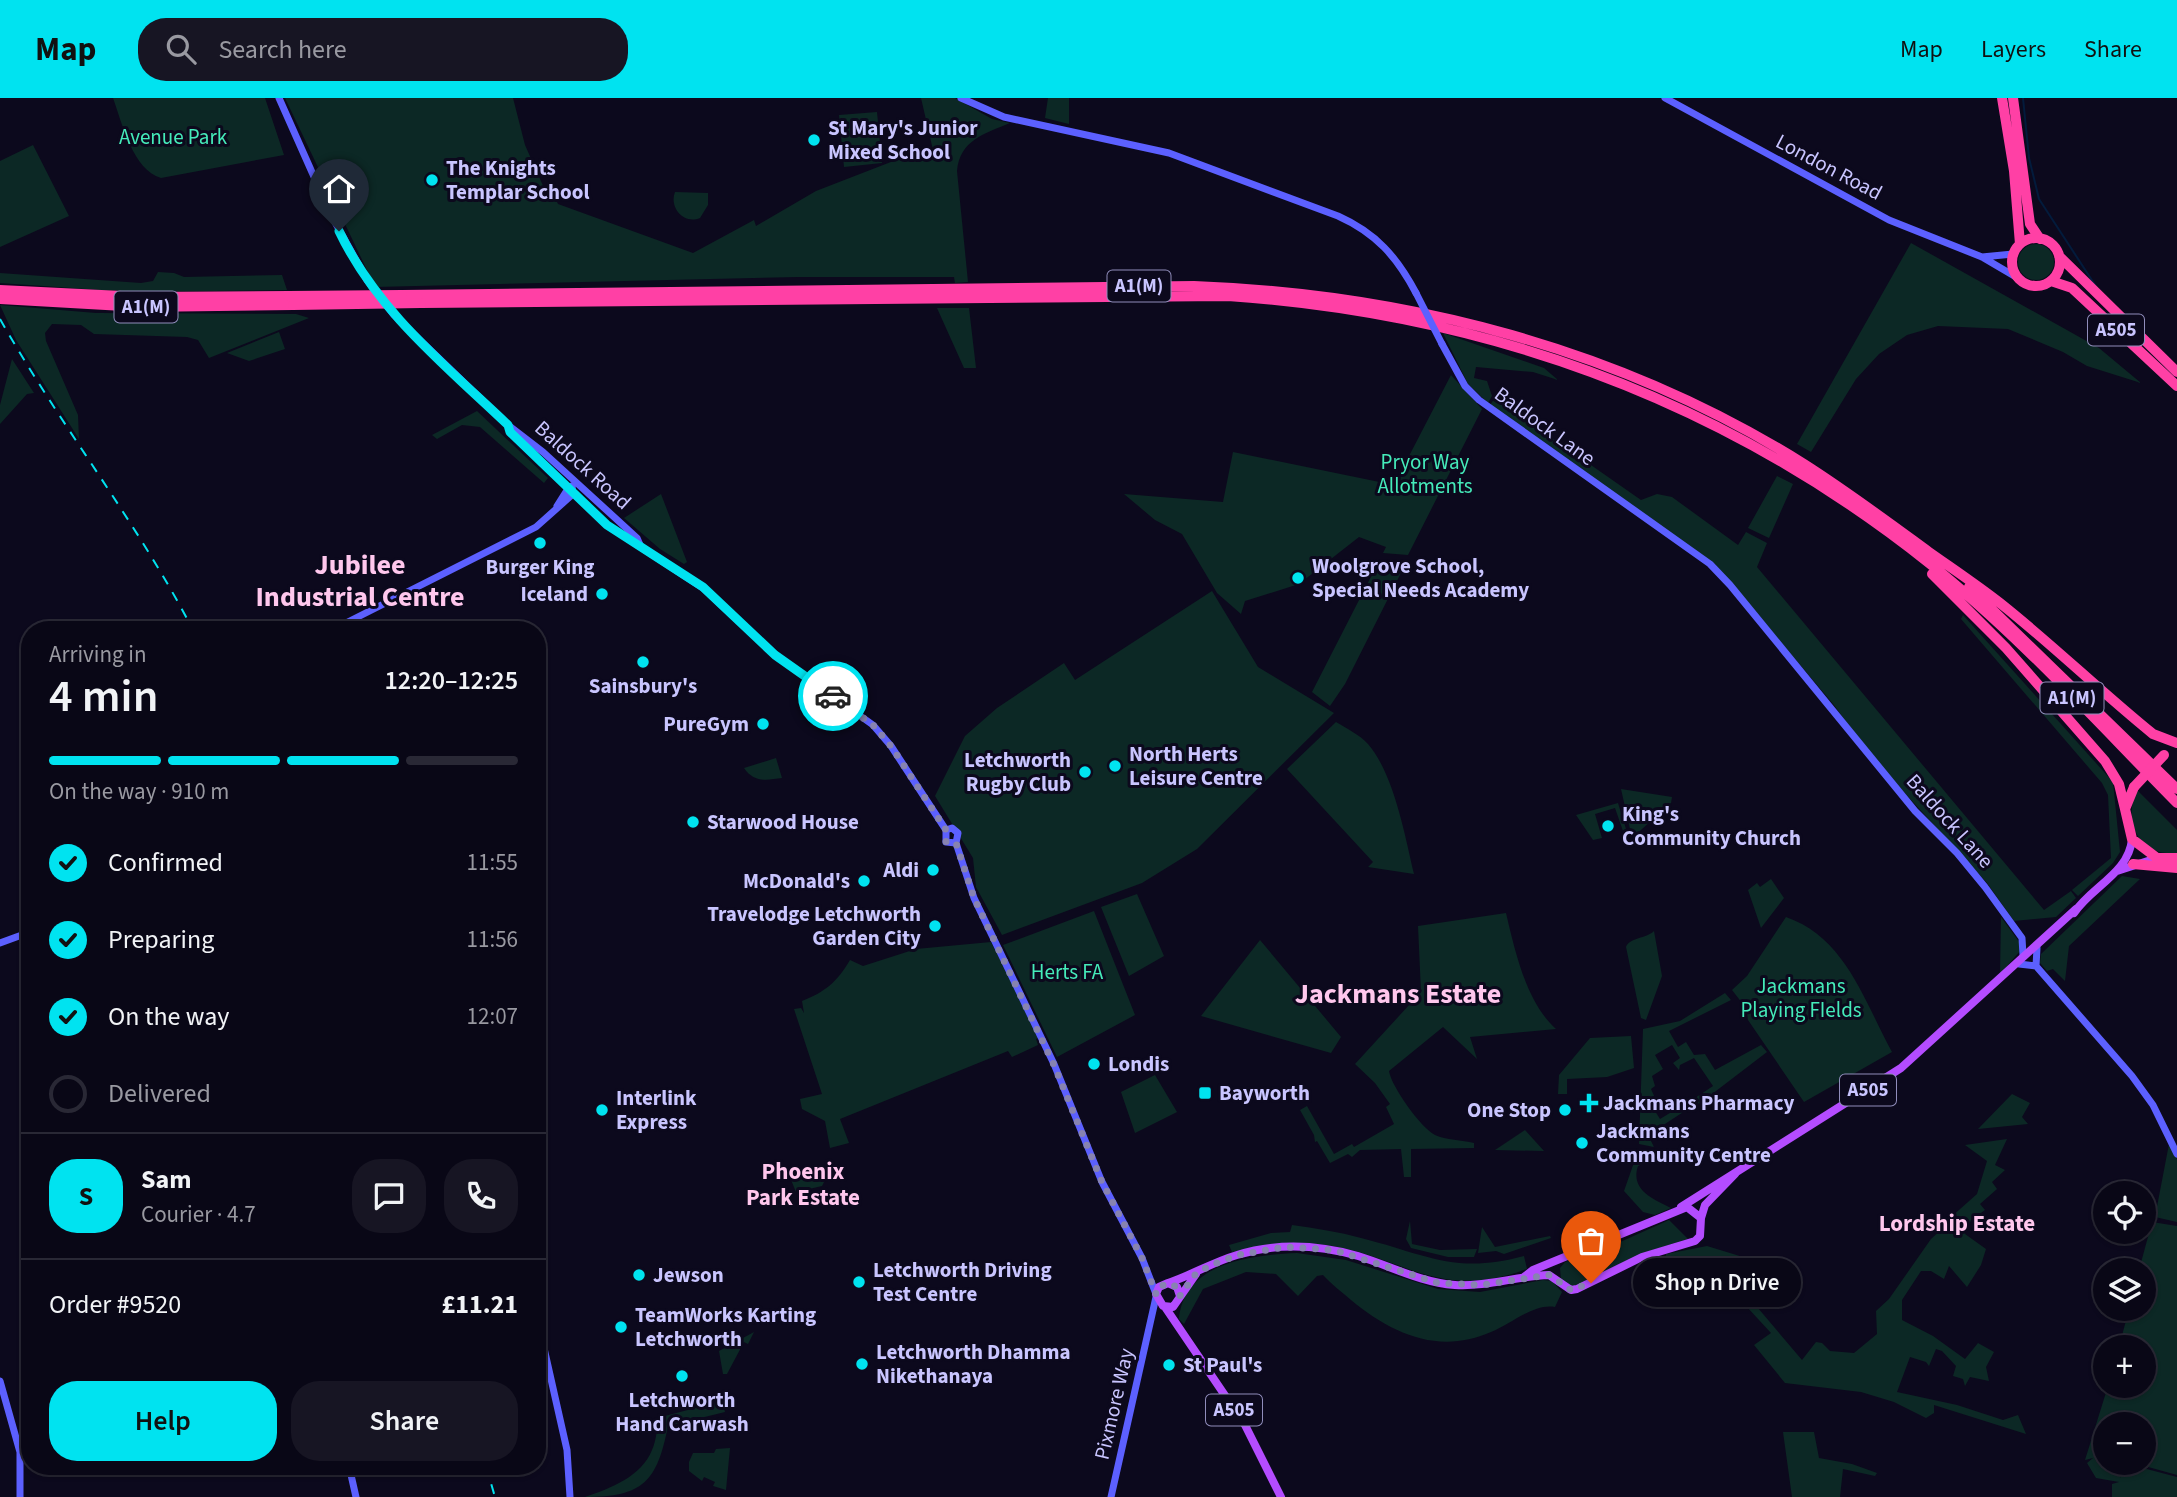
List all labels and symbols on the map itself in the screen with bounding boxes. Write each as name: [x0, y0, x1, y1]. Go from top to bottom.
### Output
place label: St Mary's Junior Mixed School: [828, 113, 978, 167]
park label: Avenue Park: [119, 122, 228, 152]
street label: London Road: [1770, 126, 1888, 208]
marker: St Mary's Junior Mixed School: [806, 132, 822, 148]
place label: The Knights Templar School: [446, 153, 589, 207]
pin: [309, 159, 369, 231]
marker: The Knights Templar School: [424, 172, 440, 188]
road number: A1(M): [1108, 270, 1170, 302]
road number: A1(M): [114, 292, 178, 322]
road number: A505: [2088, 314, 2144, 346]
street label: Baldock Lane: [1488, 379, 1602, 473]
street label: Baldock Road: [528, 414, 638, 516]
park label: Pryor Way Allotments: [1377, 447, 1473, 501]
marker: Burger King: [532, 535, 548, 551]
district label: Jubilee Industrial Centre: [255, 545, 465, 617]
place label: Woolgrove School, Special Needs Academy: [1312, 551, 1529, 605]
place label: Burger King: [486, 552, 594, 582]
marker: Woolgrove School, Special Needs Academy: [1290, 570, 1306, 586]
place label: Iceland: [520, 579, 588, 609]
marker: Iceland: [594, 586, 610, 602]
marker: Sainsbury's: [635, 654, 651, 670]
courier: [798, 661, 868, 731]
place label: Sainsbury's: [589, 671, 697, 701]
road number: A1(M): [2040, 682, 2104, 713]
place label: PureGym: [663, 709, 749, 739]
marker: PureGym: [755, 716, 771, 732]
place label: North Herts Leisure Centre: [1129, 739, 1263, 793]
place label: Letchworth Rugby Club: [964, 745, 1071, 799]
marker: North Herts Leisure Centre: [1107, 758, 1123, 774]
marker: Letchworth Rugby Club: [1077, 764, 1093, 780]
street label: Baldock Lane: [1899, 767, 2001, 875]
place label: King's Community Church: [1622, 799, 1801, 853]
place label: Starwood House: [707, 807, 859, 837]
marker: Starwood House: [685, 814, 701, 830]
marker: King's Community Church: [1600, 818, 1616, 834]
place label: Aldi: [882, 855, 919, 885]
marker: Aldi: [925, 862, 941, 878]
place label: McDonald's: [743, 866, 850, 896]
marker: McDonald's: [856, 873, 872, 889]
place label: Travelodge Letchworth Garden City: [707, 899, 921, 953]
marker: Travelodge Letchworth Garden City: [927, 918, 943, 934]
park label: Herts FA: [1031, 957, 1104, 987]
park label: Jackmans Playing FIelds: [1740, 971, 1862, 1025]
district label: Jackmans Estate: [1295, 974, 1501, 1014]
place label: Londis: [1108, 1049, 1169, 1079]
marker: Londis: [1086, 1056, 1102, 1072]
road number: A505: [1840, 1074, 1896, 1106]
place label: Bayworth: [1219, 1078, 1310, 1108]
place label: Interlink Express: [616, 1083, 697, 1137]
marker: Bayworth: [1197, 1085, 1213, 1101]
place label: Jackmans Pharmacy: [1603, 1088, 1795, 1118]
place label: One Stop: [1467, 1095, 1551, 1125]
marker: Jackmans Pharmacy: [1581, 1095, 1597, 1111]
marker: Interlink Express: [594, 1102, 610, 1118]
marker: One Stop: [1557, 1102, 1573, 1118]
place label: Jackmans Community Centre: [1596, 1116, 1771, 1170]
marker: Jackmans Community Centre: [1574, 1135, 1590, 1151]
district label: Phoenix Park Estate: [746, 1155, 860, 1214]
district label: Lordship Estate: [1879, 1207, 2035, 1240]
pin: [1561, 1211, 1621, 1283]
place label: Letchworth Driving Test Centre: [873, 1255, 1052, 1309]
callout: Shop n Drive: [1633, 1258, 1801, 1308]
place label: Jewson: [653, 1260, 724, 1290]
marker: Jewson: [631, 1267, 647, 1283]
marker: Letchworth Driving Test Centre: [851, 1274, 867, 1290]
place label: TeamWorks Karting Letchworth: [635, 1300, 816, 1354]
marker: TeamWorks Karting Letchworth: [613, 1319, 629, 1335]
place label: Letchworth Dhamma Nikethanaya: [876, 1337, 1071, 1391]
street label: Pixmore Way: [1087, 1345, 1141, 1463]
place label: St Paul's: [1183, 1350, 1262, 1380]
marker: Letchworth Dhamma Nikethanaya: [854, 1356, 870, 1372]
marker: St Paul's: [1161, 1357, 1177, 1373]
marker: Letchworth Hand Carwash: [674, 1368, 690, 1384]
place label: Letchworth Hand Carwash: [615, 1385, 749, 1439]
road number: A505: [1206, 1394, 1262, 1426]

